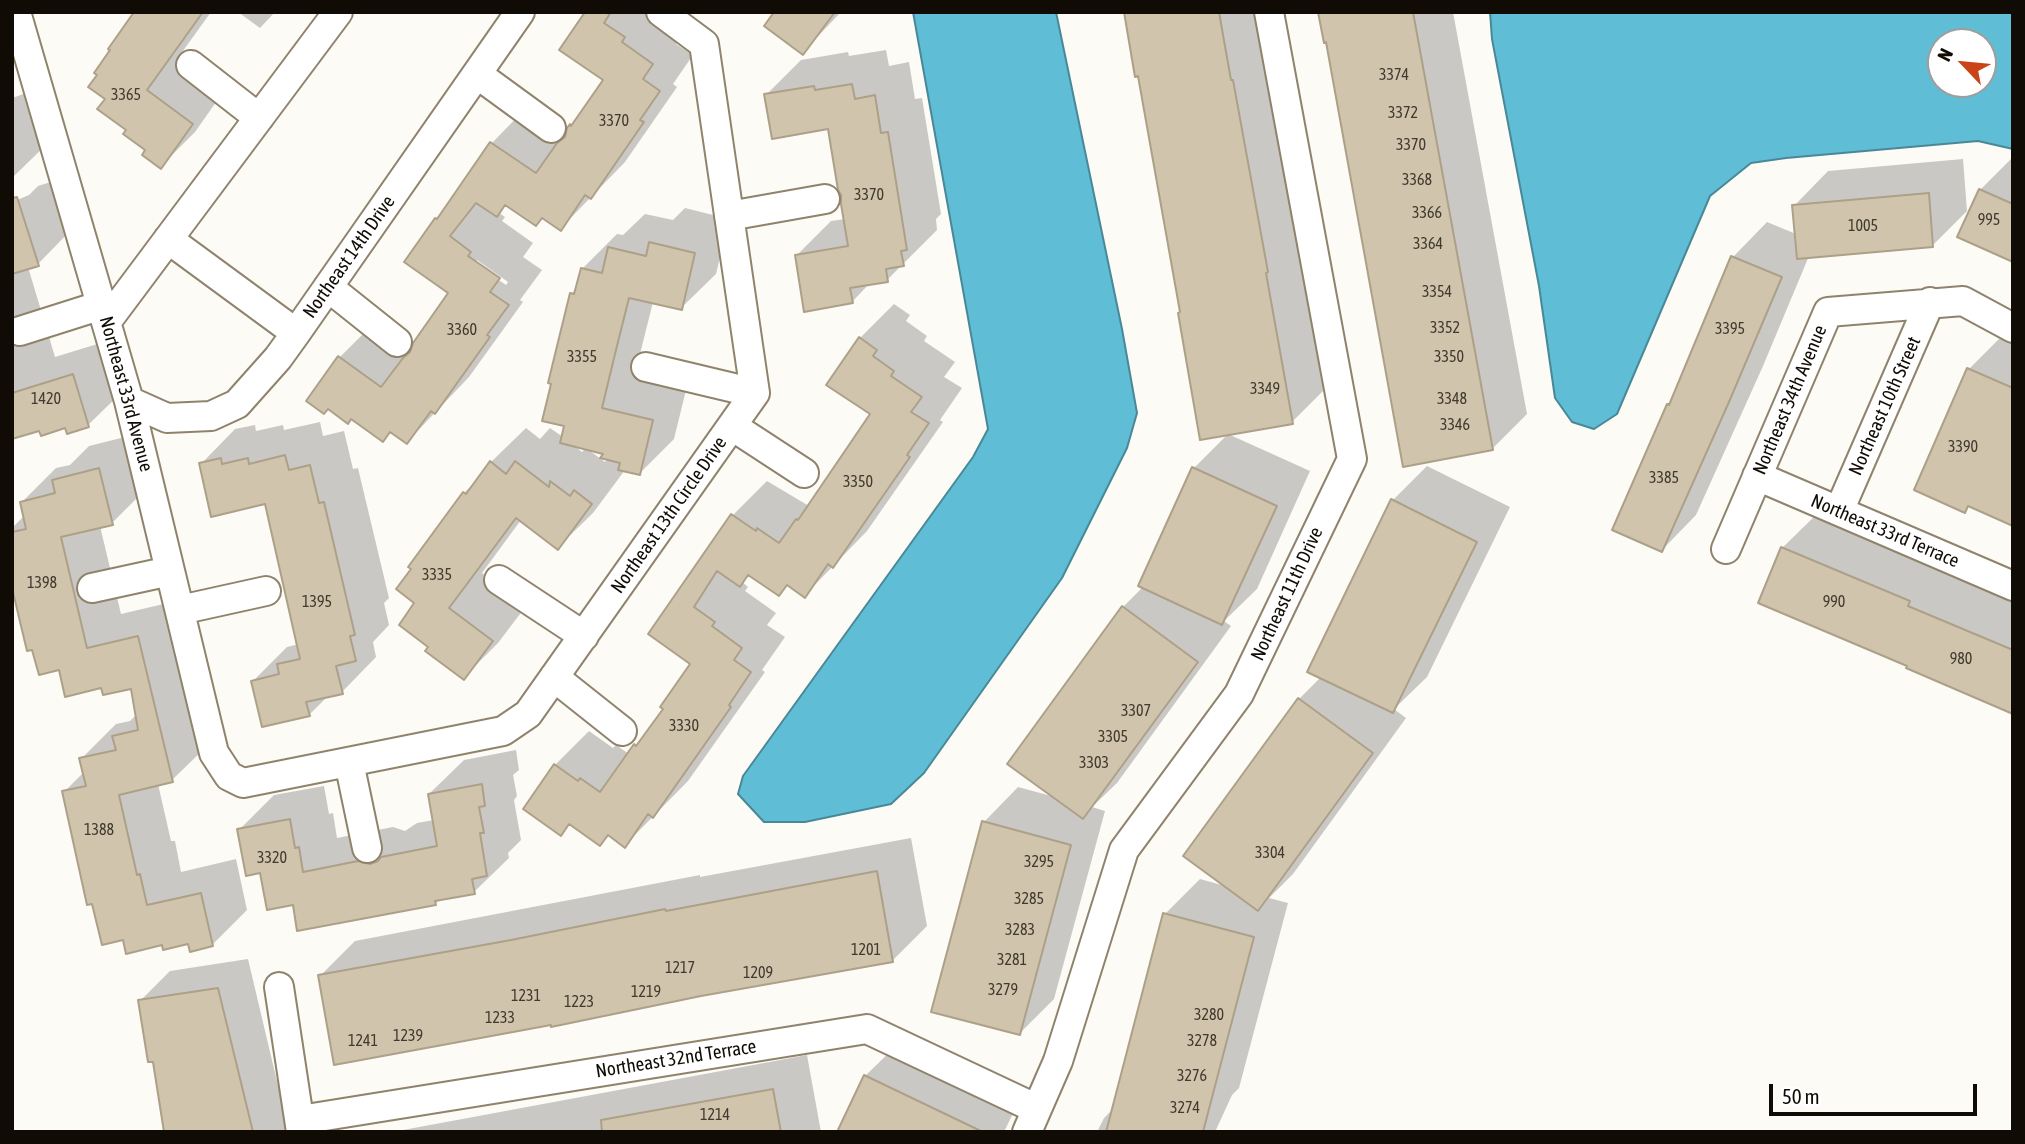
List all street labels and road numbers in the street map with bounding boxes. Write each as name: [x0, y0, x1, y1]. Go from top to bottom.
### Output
street label: Northeast 14th Drive: [298, 191, 400, 323]
street label: Northeast 33rd Avenue: [94, 314, 158, 474]
street label: Northeast 34th Avenue: [1748, 322, 1832, 478]
street label: Northeast 10th Street: [1844, 333, 1926, 479]
street label: Northeast 13th Circle Drive: [606, 432, 732, 598]
street label: Northeast 33rd Terrace: [1808, 490, 1962, 572]
street label: Northeast 11th Drive: [1246, 524, 1328, 664]
street label: Northeast 32nd Terrace: [594, 1035, 758, 1083]

